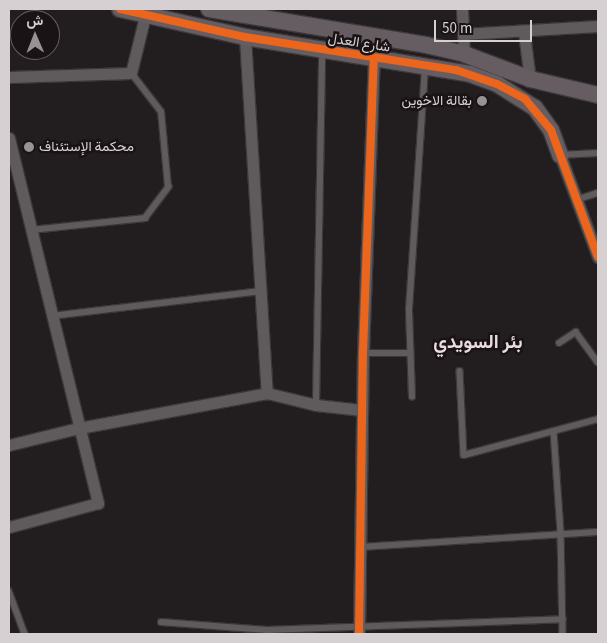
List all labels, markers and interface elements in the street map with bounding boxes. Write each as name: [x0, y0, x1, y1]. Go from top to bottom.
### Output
north arrow: [10, 10, 60, 60]
scale bar: [437, 10, 534, 42]
text: ش: [26, 11, 43, 31]
text: 50 m: [442, 18, 472, 39]
street label: شارع العدل: [327, 30, 391, 56]
place label: بقالة الاخوين: [401, 93, 472, 109]
marker: بقالة الاخوين: [476, 95, 488, 107]
place label: محكمة الإستئناف: [39, 139, 134, 155]
marker: محكمة الإستئناف: [23, 141, 35, 153]
district label: بئر السويدي: [433, 332, 523, 354]

